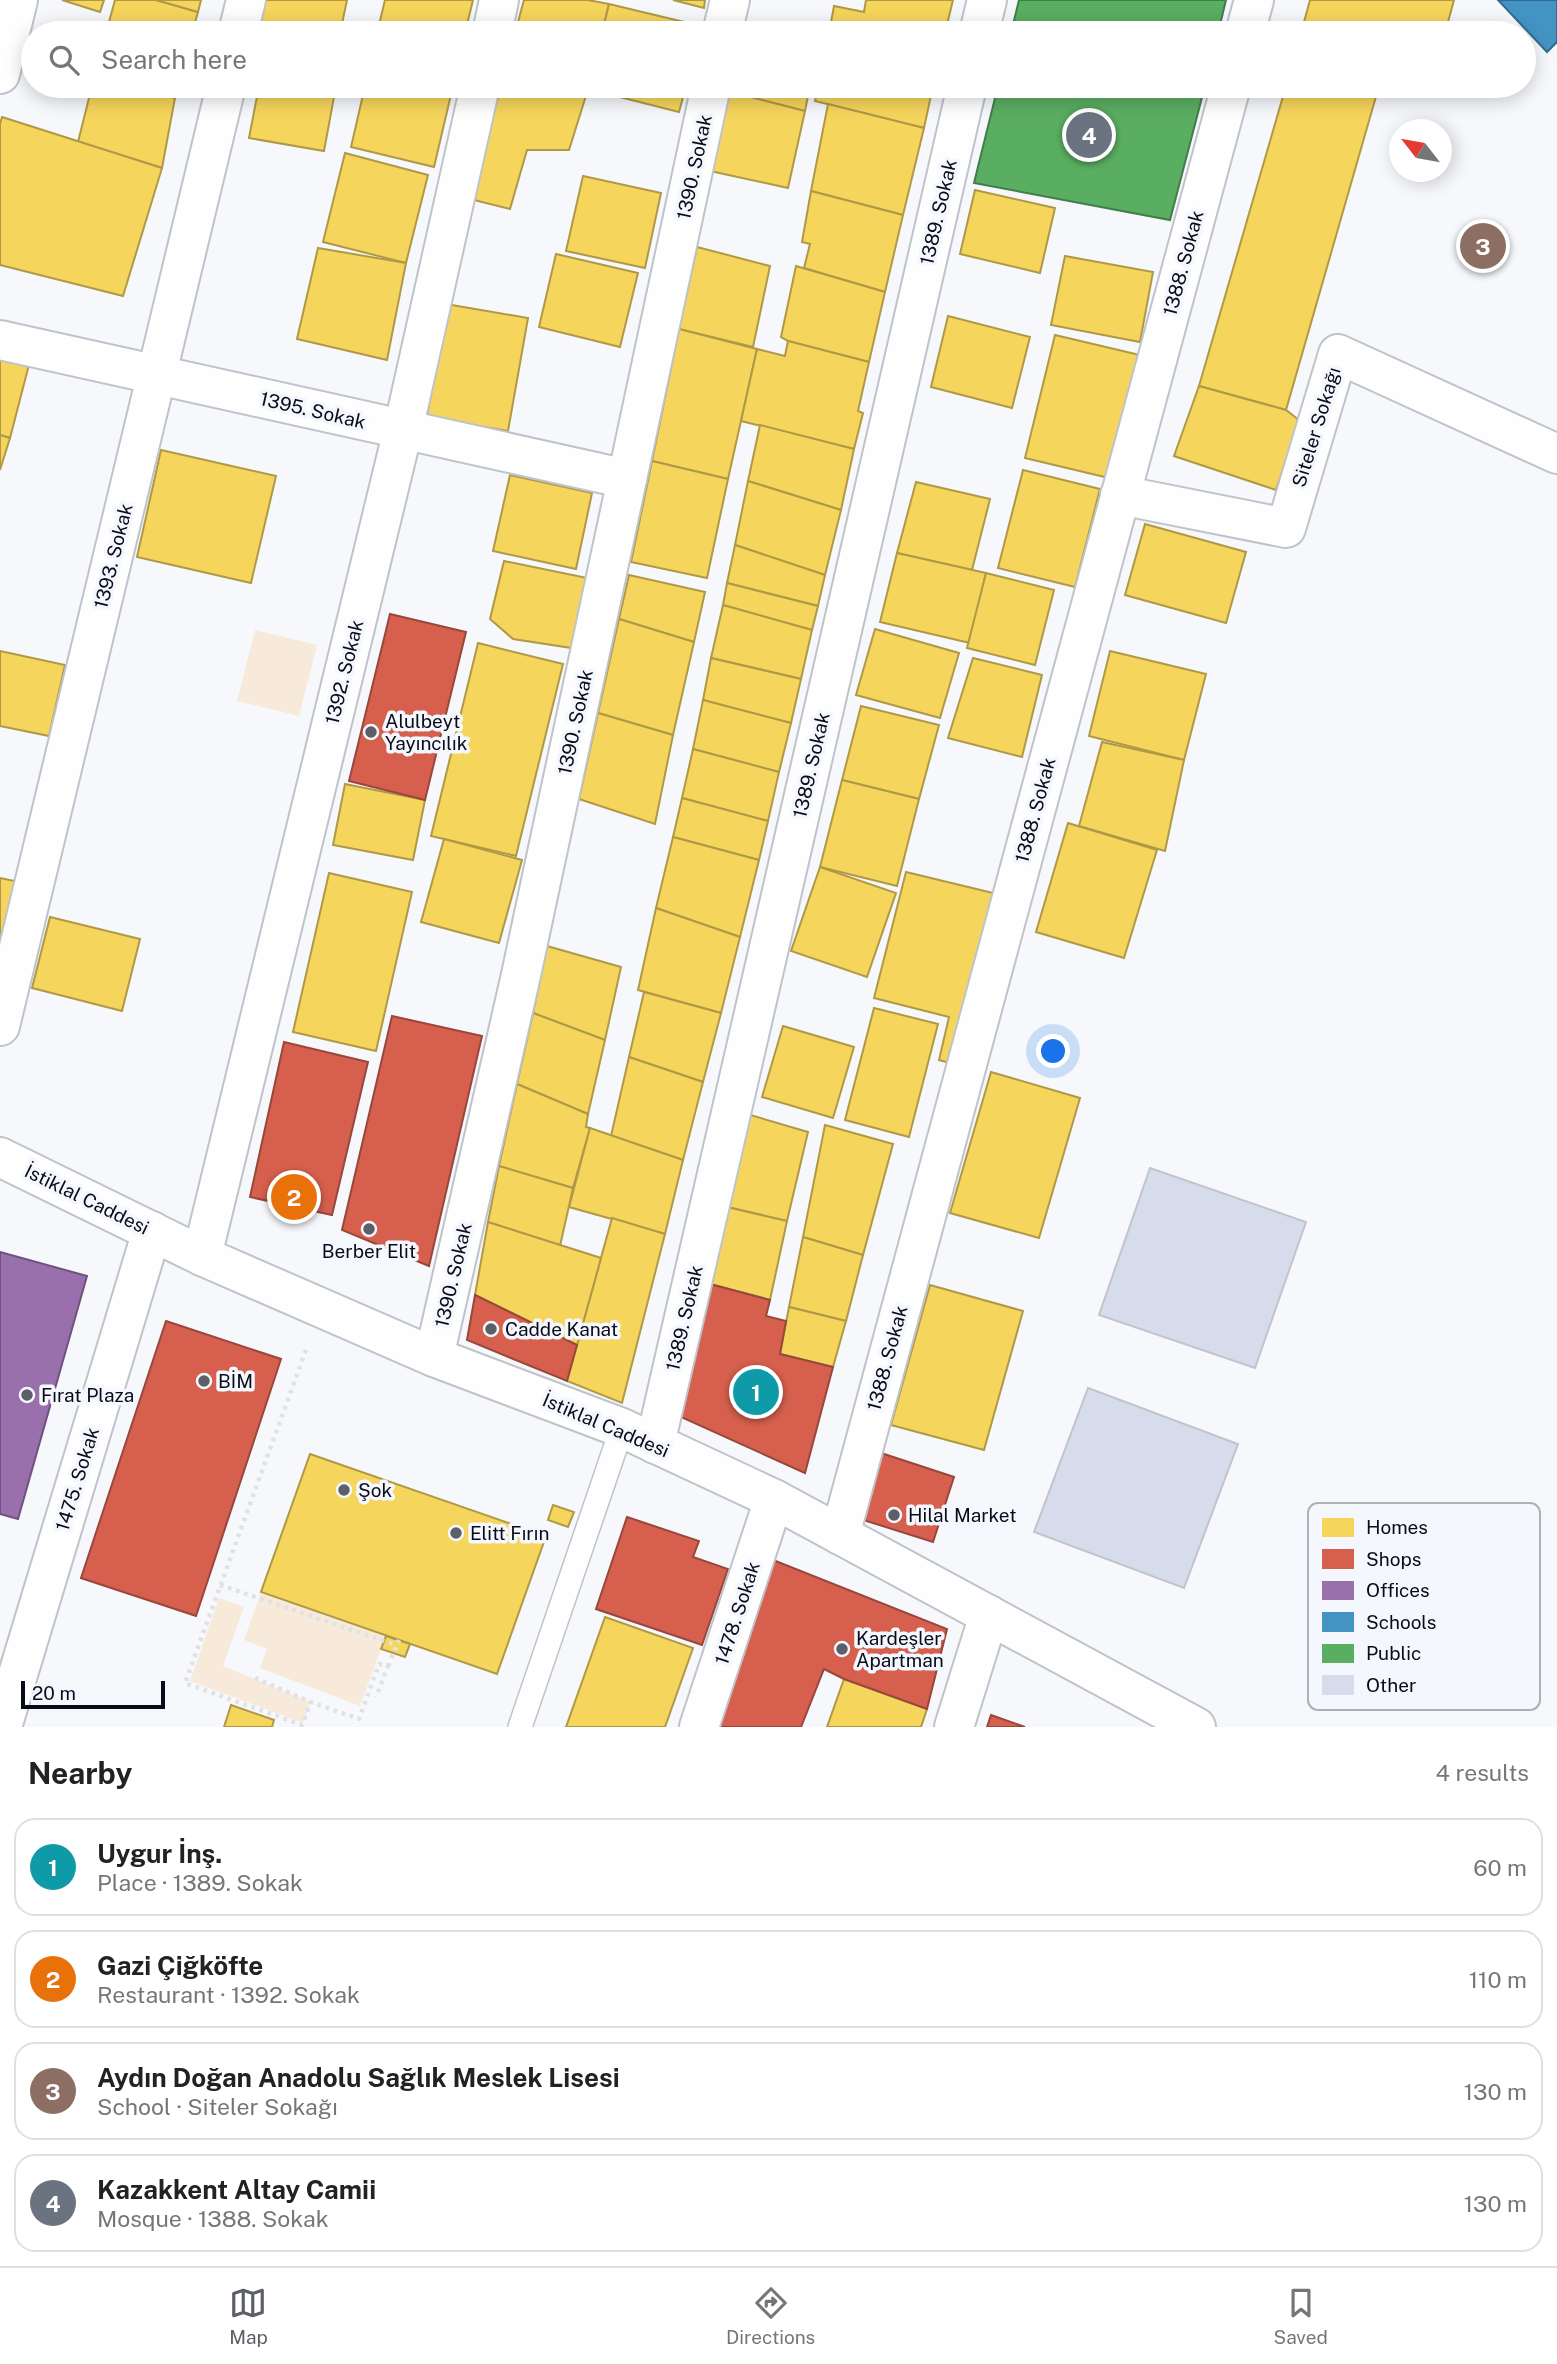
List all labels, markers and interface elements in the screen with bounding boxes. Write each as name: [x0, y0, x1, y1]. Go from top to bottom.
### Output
search box: [21, 21, 1536, 98]
icon: search: [45, 41, 83, 79]
text: Search here: [101, 44, 247, 75]
pin: 4: [1066, 109, 1112, 161]
street label: 1390. Sokak: [672, 112, 716, 222]
north arrow: [1389, 119, 1452, 182]
street label: 1389. Sokak: [915, 157, 961, 267]
street label: 1388. Sokak: [1158, 208, 1208, 318]
pin: 3: [1460, 220, 1506, 272]
street label: Siteler Sokağı: [1287, 364, 1345, 490]
street label: 1395. Sokak: [258, 387, 368, 433]
street label: 1393. Sokak: [89, 501, 137, 611]
street label: 1392. Sokak: [320, 617, 368, 726]
street label: 1390. Sokak: [553, 667, 597, 777]
place label: Alulbeyt Yayıncılık: [385, 710, 468, 754]
street label: 1389. Sokak: [788, 710, 834, 820]
marker: Alulbeyt Yayıncılık: [363, 724, 379, 740]
street label: 1388. Sokak: [1010, 755, 1060, 865]
your location: [1036, 1034, 1070, 1068]
street label: İstiklal Caddesi: [21, 1159, 153, 1239]
pin: 2: [271, 1171, 317, 1223]
street label: 1390. Sokak: [430, 1220, 476, 1329]
marker: Berber Elit: [361, 1221, 377, 1237]
place label: Berber Elit: [322, 1240, 416, 1262]
street label: 1389. Sokak: [661, 1263, 707, 1373]
street label: 1388. Sokak: [862, 1303, 912, 1413]
place label: Cadde Kanat: [505, 1318, 618, 1340]
marker: Cadde Kanat: [483, 1321, 499, 1337]
pin: 1: [733, 1366, 779, 1418]
place label: BİM: [218, 1370, 253, 1392]
marker: BİM: [196, 1373, 212, 1389]
place label: Fırat Plaza: [41, 1384, 134, 1406]
marker: Fırat Plaza: [19, 1387, 35, 1403]
street label: İstiklal Caddesi: [539, 1388, 673, 1462]
street label: 1475. Sokak: [51, 1424, 103, 1533]
place label: Şok: [358, 1479, 392, 1501]
marker: Şok: [336, 1482, 352, 1498]
legend: [1308, 1503, 1540, 1710]
place label: Hilal Market: [908, 1504, 1017, 1526]
marker: Hilal Market: [886, 1507, 902, 1523]
text: Homes: [1366, 1516, 1428, 1538]
place label: Elitt Fırın: [470, 1522, 550, 1544]
marker: Elitt Fırın: [448, 1525, 464, 1541]
text: Shops: [1366, 1548, 1421, 1570]
street label: 1478. Sokak: [710, 1558, 764, 1667]
text: Offices: [1366, 1579, 1430, 1601]
text: Schools: [1366, 1611, 1436, 1633]
place label: Kardeşler Apartman: [856, 1627, 944, 1671]
marker: Kardeşler Apartman: [834, 1641, 850, 1657]
text: Public: [1366, 1642, 1421, 1664]
text: Other: [1366, 1674, 1416, 1696]
scale bar: [21, 1678, 164, 1710]
text: 20 m: [32, 1682, 76, 1704]
text: Nearby: [28, 1755, 132, 1791]
text: 4 results: [1435, 1759, 1529, 1786]
text: Uygur İnş.: [97, 1838, 222, 1869]
text: 1: [48, 1854, 58, 1881]
text: 60 m: [1473, 1854, 1527, 1881]
text: Place · 1389. Sokak: [97, 1869, 303, 1896]
text: Gazi Çiğköfte: [97, 1950, 263, 1981]
text: 2: [46, 1966, 60, 1993]
text: 110 m: [1469, 1966, 1527, 1993]
text: Restaurant · 1392. Sokak: [97, 1981, 360, 2008]
text: Aydın Doğan Anadolu Sağlık Meslek Lisesi: [97, 2062, 620, 2093]
text: 3: [45, 2078, 61, 2105]
text: 130 m: [1464, 2078, 1527, 2105]
text: School · Siteler Sokağı: [97, 2093, 338, 2120]
text: Kazakkent Altay Camii: [97, 2174, 376, 2205]
text: 4: [45, 2190, 61, 2217]
text: 130 m: [1464, 2190, 1527, 2217]
text: Mosque · 1388. Sokak: [97, 2205, 329, 2232]
tab: Map: [229, 2284, 268, 2348]
tab: Directions: [726, 2284, 815, 2348]
tab: Saved: [1274, 2284, 1328, 2348]

